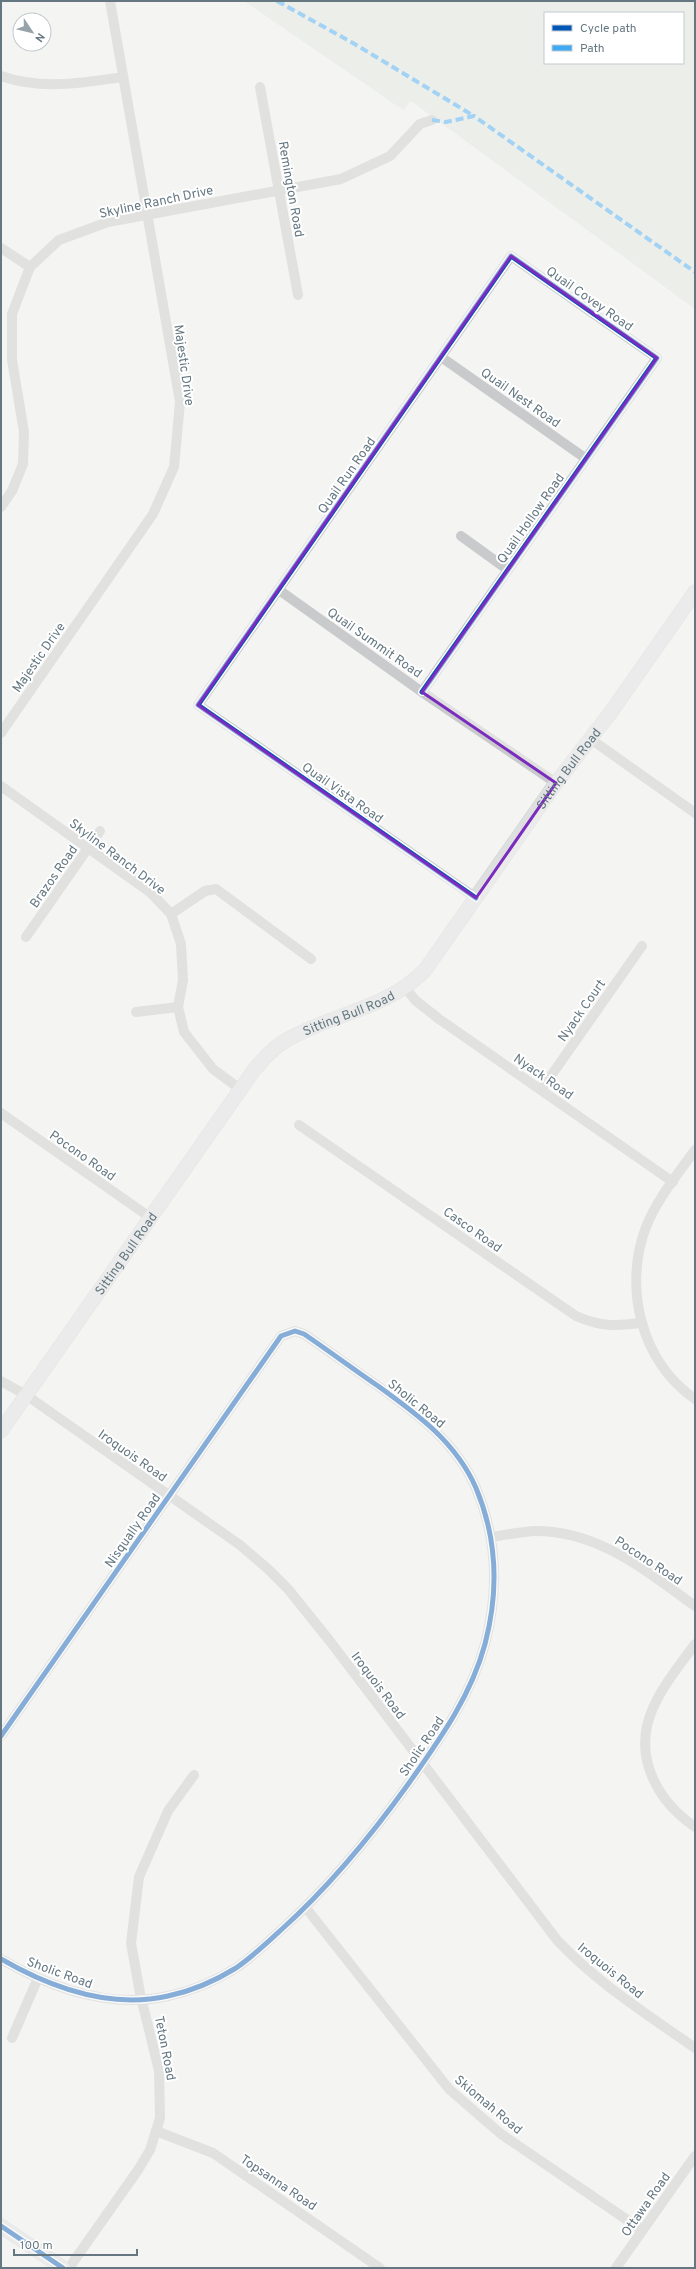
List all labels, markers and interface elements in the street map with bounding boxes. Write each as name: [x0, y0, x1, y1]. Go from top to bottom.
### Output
north arrow: [12, 12, 52, 52]
legend: [544, 12, 684, 64]
text: Cycle path: [580, 21, 637, 37]
text: N: [31, 30, 47, 44]
text: Path: [580, 41, 605, 57]
street label: Remington Road: [274, 140, 306, 239]
street label: Skyline Ranch Drive: [98, 183, 215, 223]
street label: Quail Covey Road: [542, 264, 635, 336]
street label: Majestic Drive: [169, 324, 197, 407]
street label: Quail Nest Road: [477, 365, 563, 432]
street label: Quail Run Road: [315, 435, 380, 518]
street label: Quail Hollow Road: [495, 471, 569, 567]
street label: Quail Summit Road: [323, 605, 424, 682]
street label: Majestic Drive: [10, 620, 70, 696]
street label: Sitting Bull Road: [534, 726, 605, 813]
street label: Quail Vista Road: [298, 760, 386, 828]
street label: Skyline Ranch Drive: [66, 816, 168, 899]
street label: Brazos Road: [27, 843, 82, 912]
street label: Nyack Court: [555, 977, 610, 1045]
street label: Sitting Bull Road: [301, 989, 398, 1040]
street label: Nyack Road: [510, 1051, 576, 1104]
street label: Pocono Road: [46, 1128, 118, 1185]
street label: Casco Road: [439, 1205, 504, 1257]
street label: Sitting Bull Road: [93, 1210, 162, 1299]
street label: Sholic Road: [384, 1377, 448, 1432]
street label: Iroquois Road: [94, 1427, 169, 1486]
street label: Nisqually Road: [102, 1491, 165, 1571]
street label: Pocono Road: [611, 1534, 685, 1589]
street label: Iroquois Road: [347, 1649, 408, 1723]
street label: Sholic Road: [397, 1714, 449, 1780]
street label: Iroquois Road: [574, 1940, 646, 2003]
street label: Sholic Road: [24, 1955, 94, 1993]
street label: Teton Road: [150, 2015, 178, 2082]
street label: Skiomah Road: [451, 2073, 525, 2139]
street label: Topsanna Road: [237, 2152, 319, 2215]
street label: Ottawa Road: [619, 2170, 675, 2240]
scale bar: [14, 2231, 137, 2257]
text: 100 m: [20, 2238, 53, 2254]

